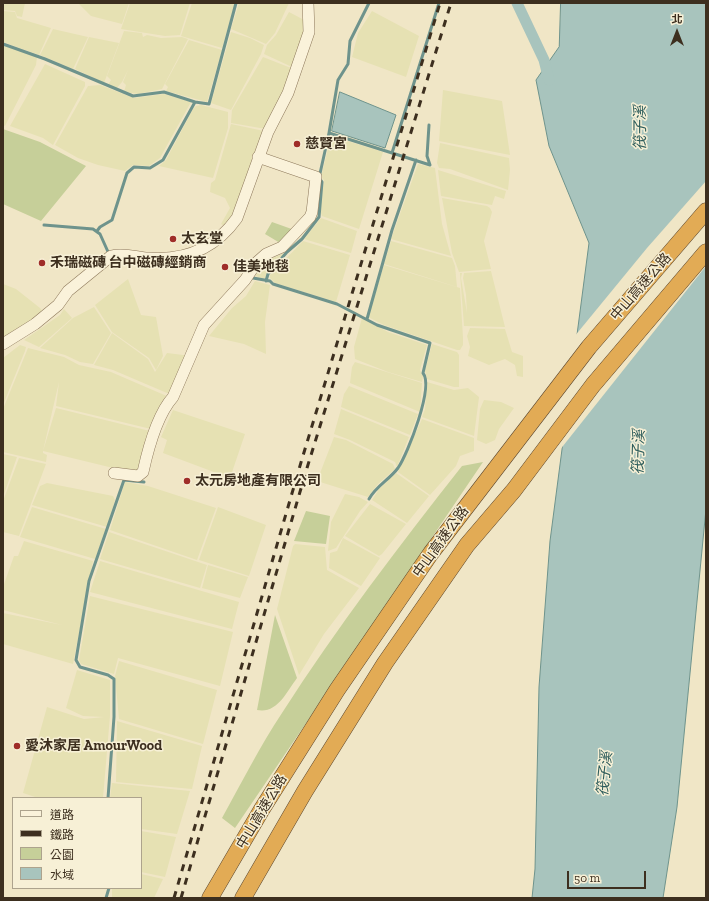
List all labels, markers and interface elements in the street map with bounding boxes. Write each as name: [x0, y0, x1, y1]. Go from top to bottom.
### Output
north arrow: [657, 12, 697, 52]
text: 北: [672, 13, 683, 26]
water label: 筏子溪: [632, 106, 650, 150]
place label: 慈賢宮: [305, 136, 347, 152]
marker: 慈賢宮: [292, 139, 302, 149]
place label: 太玄堂: [181, 231, 223, 247]
marker: 太玄堂: [168, 234, 178, 244]
street label: 中山高速公路: [607, 250, 675, 324]
place label: 禾瑞磁磚 台中磁磚經銷商: [50, 255, 207, 271]
marker: 禾瑞磁磚 台中磁磚經銷商: [37, 258, 47, 268]
place label: 佳美地毯: [233, 259, 289, 275]
marker: 佳美地毯: [220, 262, 230, 272]
water label: 筏子溪: [629, 429, 649, 475]
place label: 太元房地產有限公司: [195, 473, 321, 489]
marker: 太元房地產有限公司: [182, 476, 192, 486]
street label: 中山高速公路: [410, 503, 472, 581]
place label: 愛沐家居 AmourWood: [25, 738, 162, 754]
marker: 愛沐家居 AmourWood: [12, 741, 22, 751]
water label: 筏子溪: [594, 751, 616, 797]
street label: 中山高速公路: [233, 772, 291, 852]
legend: [12, 797, 142, 889]
text: 道路: [50, 808, 74, 822]
text: 鐵路: [50, 828, 74, 842]
text: 公園: [50, 848, 74, 862]
scale bar: [569, 863, 648, 889]
text: 水域: [50, 868, 74, 882]
text: 50 m: [574, 871, 600, 885]

